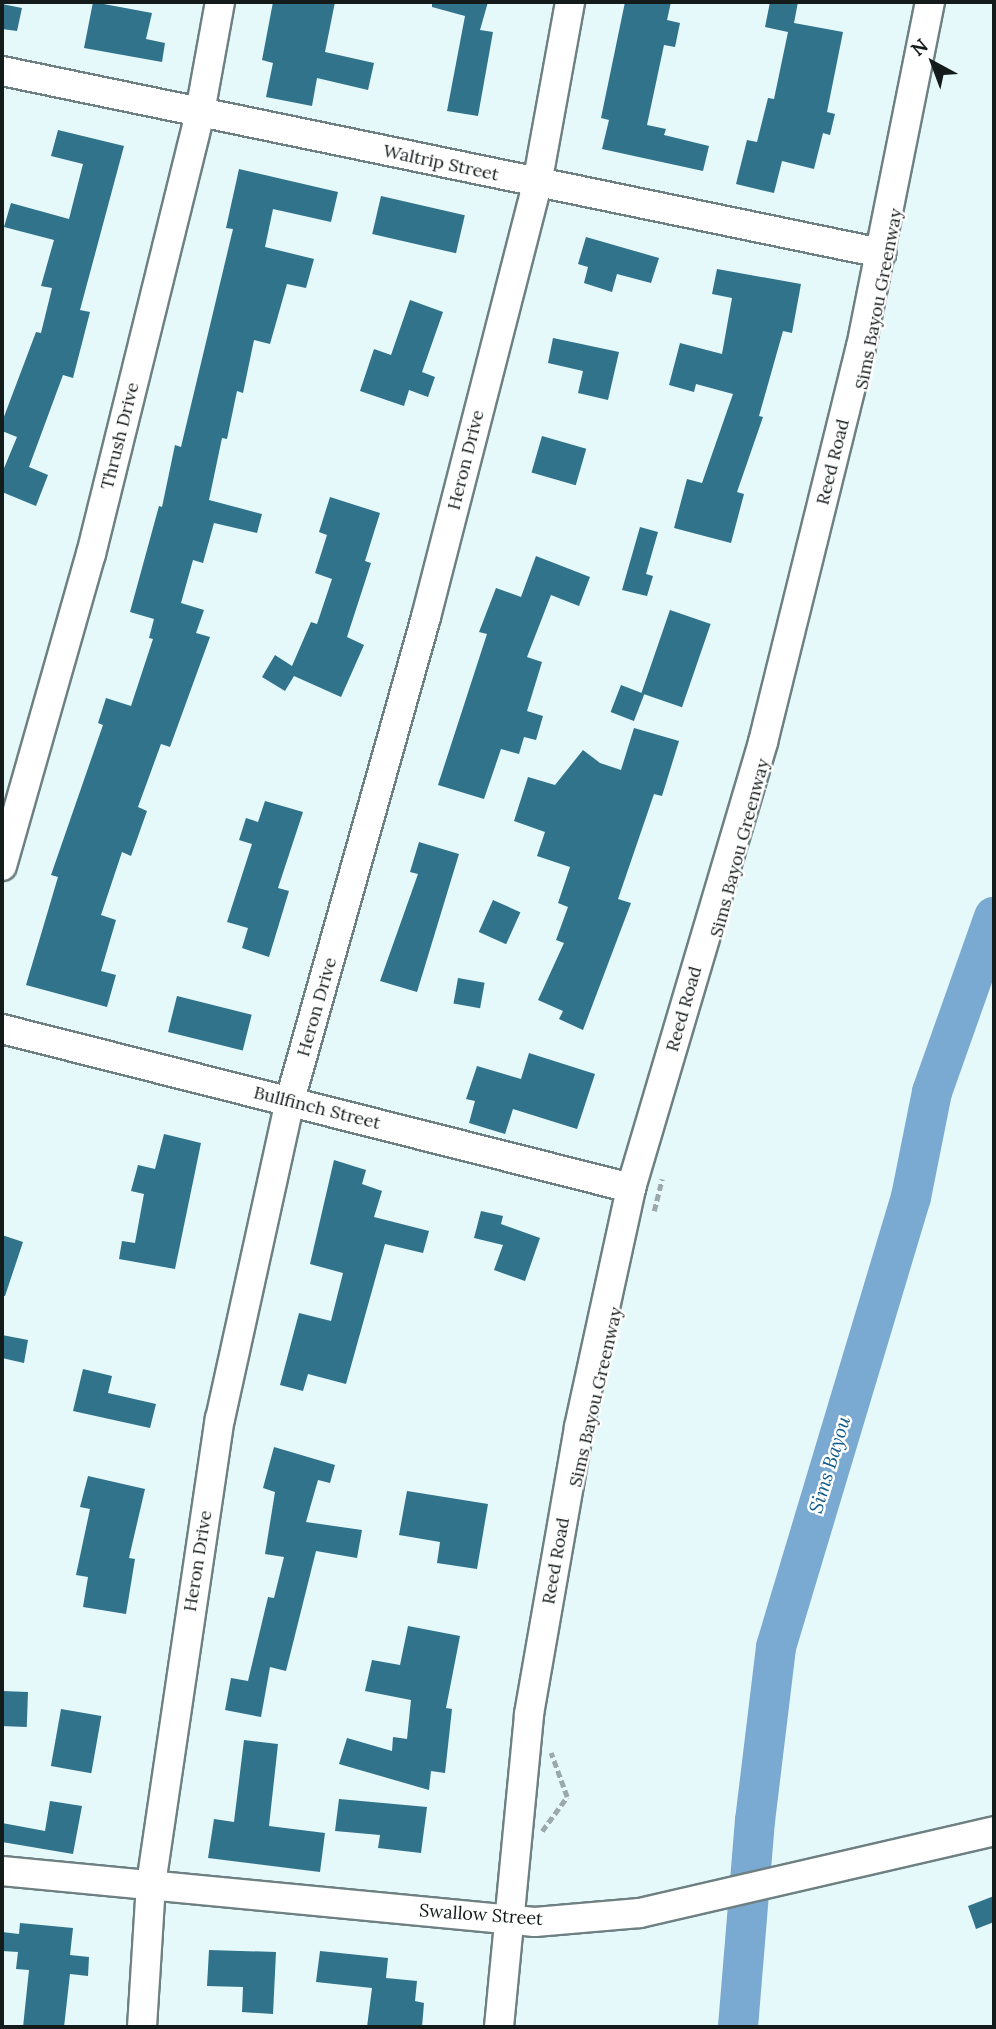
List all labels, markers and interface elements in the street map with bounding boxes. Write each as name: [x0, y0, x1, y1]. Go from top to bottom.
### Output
north arrow: [898, 28, 968, 98]
text: N: [906, 33, 933, 61]
street label: Waltrip Street: [381, 140, 501, 186]
street label: Sims Bayou Greenway: [851, 207, 907, 391]
street label: Thrush Drive: [96, 380, 144, 492]
street label: Heron Drive: [443, 408, 489, 512]
street label: Reed Road: [812, 417, 854, 507]
street label: Sims Bayou Greenway: [706, 756, 774, 940]
street label: Heron Drive: [293, 955, 341, 1059]
street label: Reed Road: [662, 964, 706, 1054]
street label: Bullfinch Street: [251, 1082, 383, 1134]
street label: Sims Bayou Greenway: [565, 1305, 627, 1489]
water label: Sims Bayou: [805, 1414, 855, 1516]
street label: Heron Drive: [179, 1509, 217, 1613]
street label: Reed Road: [538, 1516, 574, 1606]
street label: Swallow Street: [418, 1900, 544, 1930]

